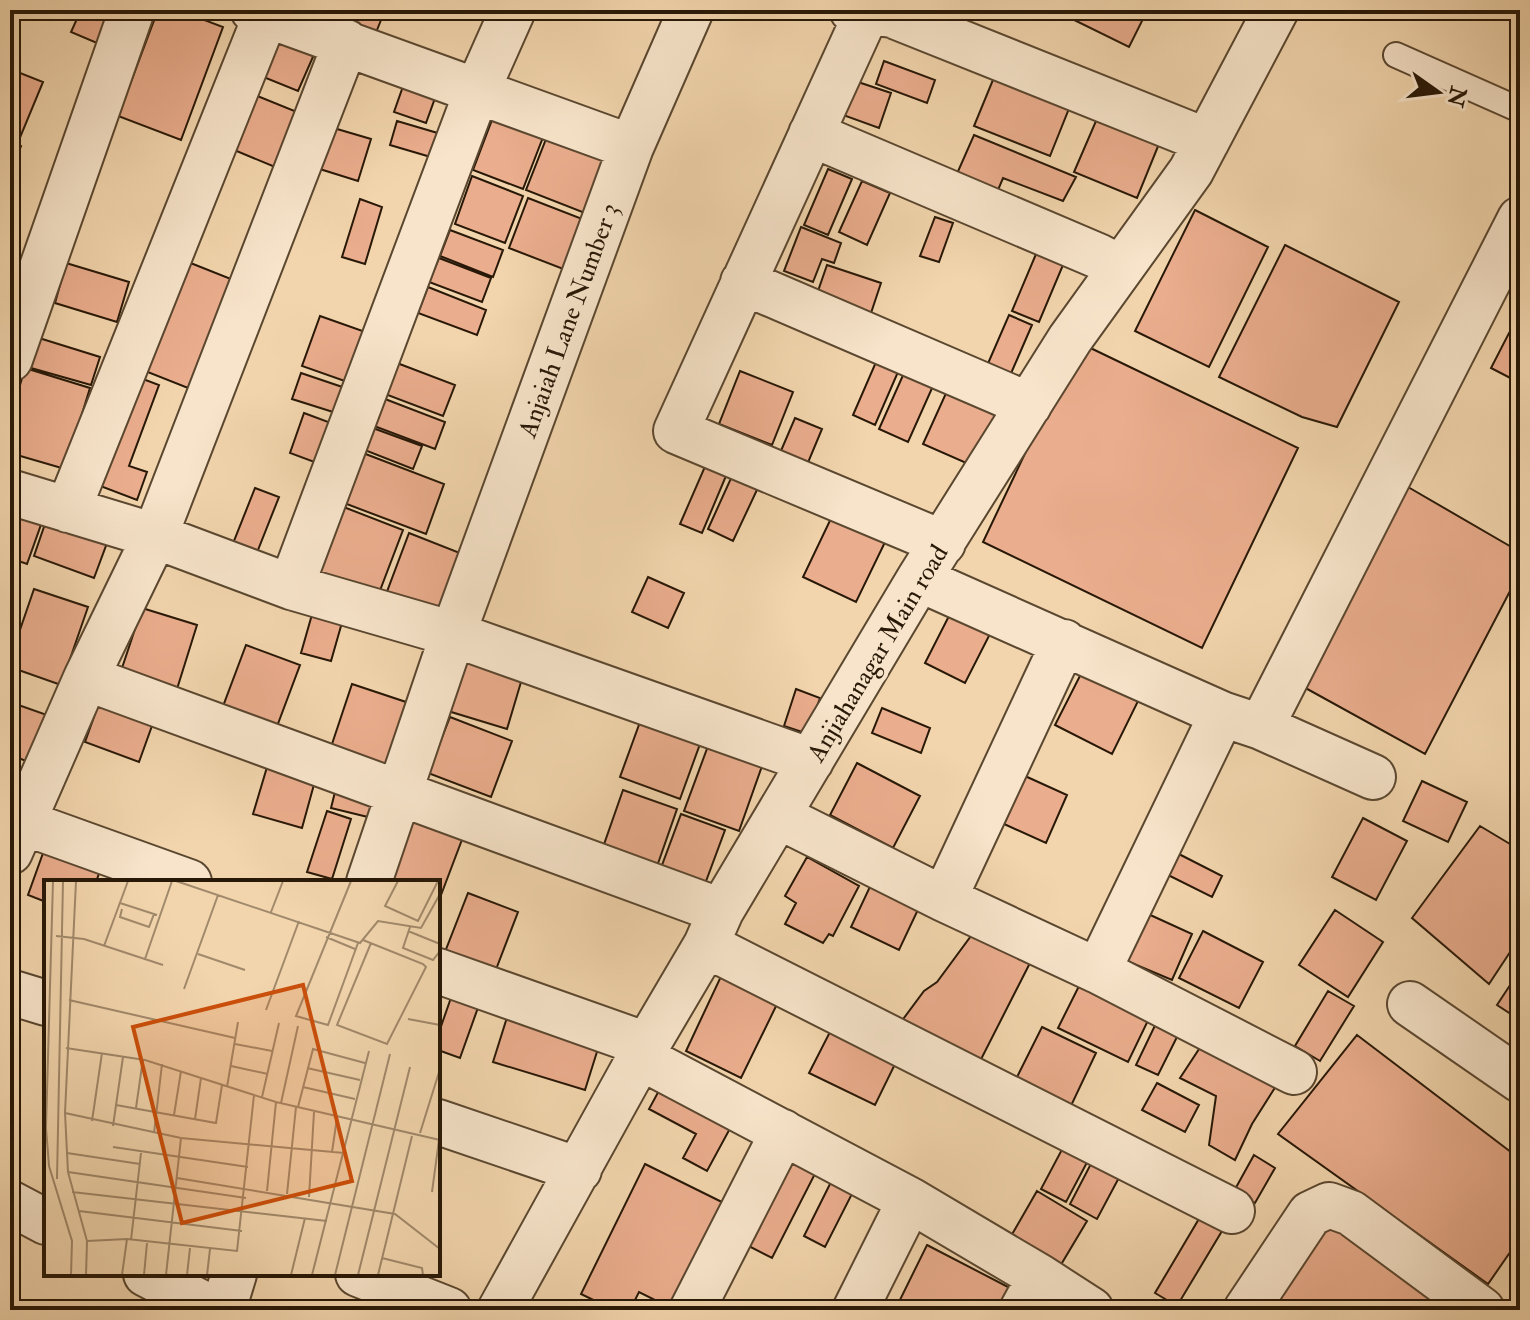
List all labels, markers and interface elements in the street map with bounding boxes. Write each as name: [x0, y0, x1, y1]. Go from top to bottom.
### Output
north arrow: [1398, 52, 1478, 132]
text: N: [1440, 83, 1473, 110]
street label: Anjaiah Lane Number 3: [511, 199, 626, 443]
street label: Anjiahanagar Main road: [800, 539, 955, 769]
inset map: [44, 880, 440, 1276]

